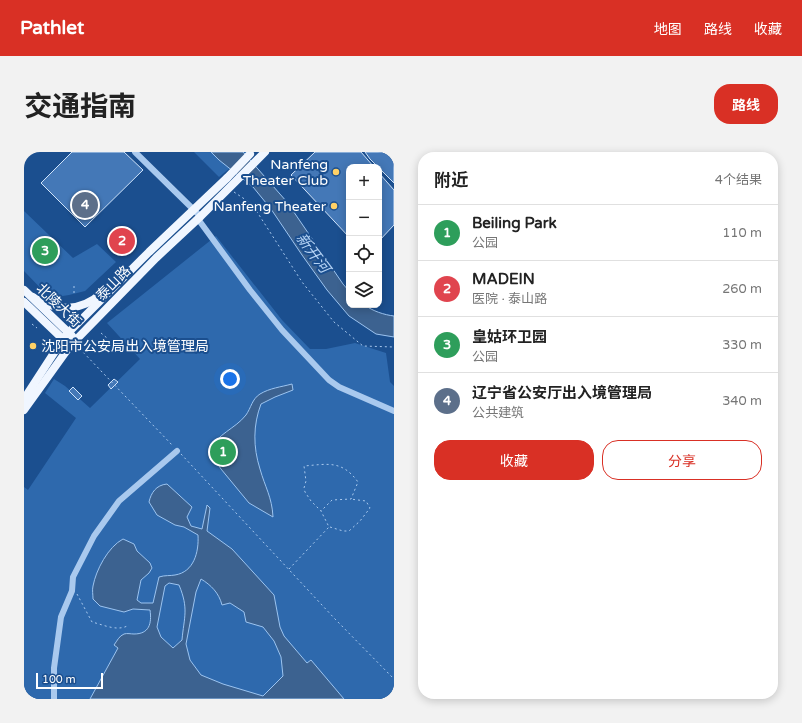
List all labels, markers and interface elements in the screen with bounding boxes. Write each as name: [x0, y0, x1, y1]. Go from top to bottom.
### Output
text: Pathlet: [20, 17, 84, 39]
text: 地图: [654, 21, 682, 38]
text: 路线: [704, 21, 732, 38]
text: 收藏: [754, 21, 782, 38]
button: 路线: [714, 84, 778, 124]
text: 交通指南: [24, 90, 136, 124]
place label: Nanfeng Theater Club: [243, 156, 328, 189]
map controls: [346, 164, 382, 308]
button: +: [346, 164, 382, 200]
marker: Nanfeng Theater Club: [331, 167, 341, 177]
text: 附近: [434, 170, 468, 191]
text: 4个结果: [715, 172, 762, 188]
pin: 4: [72, 190, 98, 220]
place label: Nanfeng Theater: [214, 198, 327, 215]
button: −: [346, 200, 382, 236]
marker: Nanfeng Theater: [329, 201, 339, 211]
text: Beiling Park: [472, 214, 557, 232]
text: 1: [443, 225, 451, 241]
text: 110 m: [722, 225, 762, 241]
pin: 2: [109, 226, 135, 256]
water label: 新开河: [292, 230, 336, 279]
text: 公园: [472, 235, 498, 251]
pin: 3: [32, 236, 58, 266]
button: locate: [346, 236, 382, 272]
street label: 泰山路: [92, 262, 134, 304]
text: MADEIN: [472, 270, 535, 288]
button: layers: [346, 272, 382, 308]
street label: 北陵大街: [33, 280, 85, 331]
text: 2: [443, 281, 451, 297]
text: 260 m: [722, 281, 762, 297]
text: 医院 · 泰山路: [472, 291, 547, 307]
text: 皇姑环卫园: [472, 328, 547, 346]
text: 3: [443, 337, 451, 353]
text: 330 m: [722, 337, 762, 353]
place label: 沈阳市公安局出入境管理局: [41, 338, 209, 355]
marker: 沈阳市公安局出入境管理局: [28, 341, 38, 351]
text: 公园: [472, 349, 498, 365]
your location: [220, 369, 240, 389]
text: 辽宁省公安厅出入境管理局: [472, 384, 652, 402]
text: 4: [443, 393, 451, 409]
text: 340 m: [722, 393, 762, 409]
text: 公共建筑: [472, 405, 524, 421]
pin: 1: [210, 437, 236, 467]
button: 收藏: [434, 440, 594, 480]
button: 分享: [602, 440, 762, 480]
scale bar: [36, 671, 103, 690]
text: 100 m: [42, 673, 76, 686]

